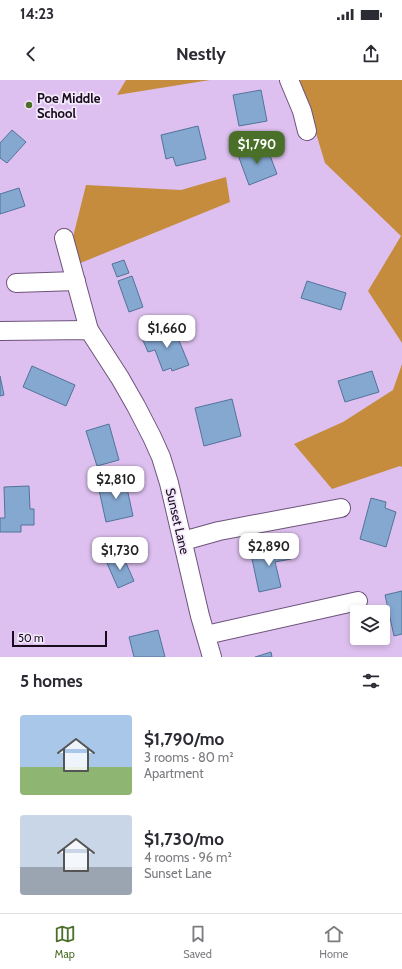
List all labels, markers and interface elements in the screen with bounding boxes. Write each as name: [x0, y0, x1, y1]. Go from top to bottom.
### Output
text: 14:23: [20, 5, 54, 23]
icon: back: [20, 43, 42, 65]
text: Nestly: [176, 43, 226, 65]
icon: share: [360, 43, 382, 65]
place label: Poe Middle School: [37, 90, 101, 121]
marker: Poe Middle School: [24, 100, 34, 110]
pin: $1,790: [224, 131, 290, 165]
text: $1,790: [238, 136, 276, 152]
pin: $1,660: [134, 315, 200, 349]
text: $1,660: [147, 320, 187, 336]
pin: $2,810: [83, 466, 149, 500]
text: $2,810: [96, 471, 136, 487]
street label: Sunset Lane: [163, 486, 193, 556]
pin: $2,890: [236, 533, 302, 567]
pin: $1,730: [87, 537, 153, 571]
text: $2,890: [248, 538, 290, 554]
text: $1,730: [101, 542, 139, 558]
map controls: [350, 605, 390, 645]
button: layers: [350, 605, 390, 645]
scale bar: [12, 629, 107, 648]
text: 50 m: [18, 631, 44, 645]
icon: filters: [360, 670, 382, 692]
text: 5 homes: [20, 671, 83, 691]
text: $1,790/mo: [144, 729, 224, 749]
icon: home: [52, 731, 100, 779]
text: 3 rooms · 80 m²: [144, 749, 234, 765]
text: Apartment: [144, 765, 204, 781]
text: $1,730/mo: [144, 829, 224, 849]
icon: home: [52, 831, 100, 879]
text: 4 rooms · 96 m²: [144, 849, 232, 865]
text: Sunset Lane: [144, 865, 212, 881]
tab: Map: [54, 923, 76, 961]
tab: Saved: [183, 923, 212, 961]
tab: Home: [319, 923, 348, 961]

